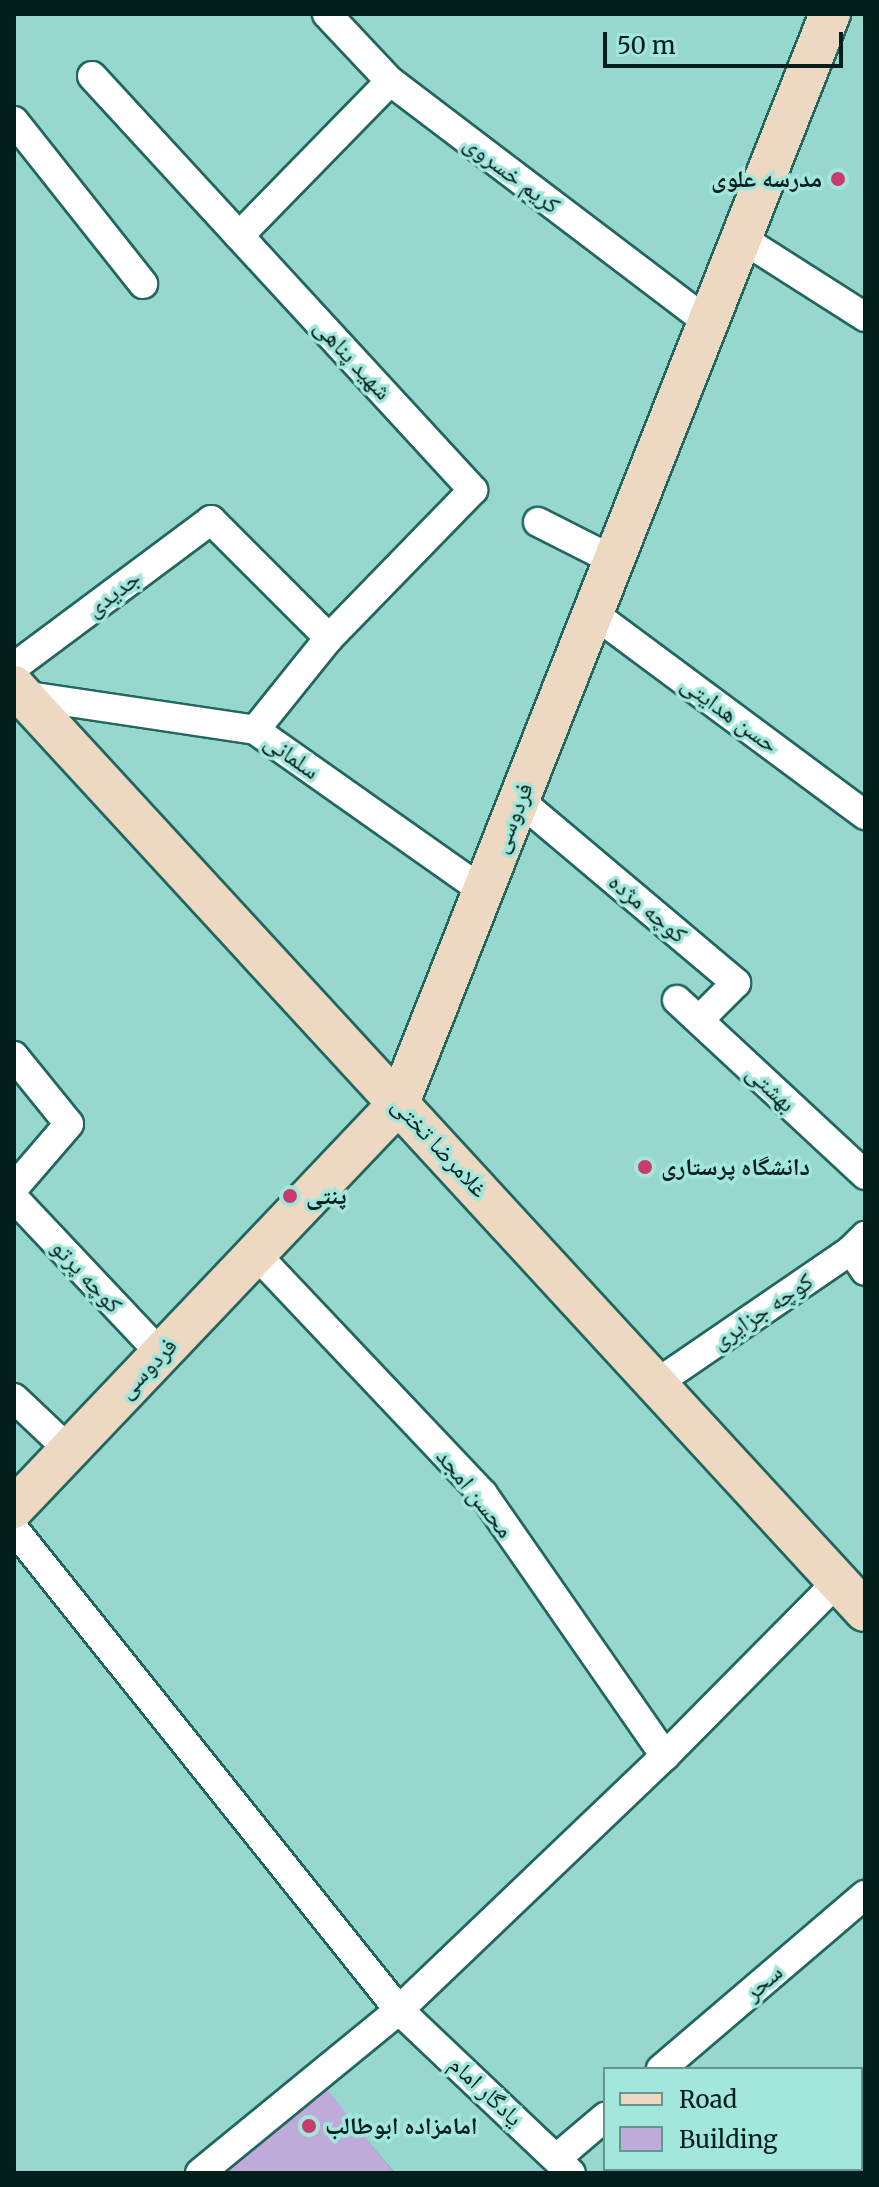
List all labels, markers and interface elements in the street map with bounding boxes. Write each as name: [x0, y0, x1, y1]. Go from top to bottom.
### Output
scale bar: [607, 16, 847, 66]
text: 50 m: [617, 30, 676, 61]
street label: کریم خسروی: [458, 128, 566, 220]
place label: مدرسه علوی: [711, 165, 822, 193]
marker: مدرسه علوی: [829, 170, 847, 188]
street label: شهید پناهی: [308, 312, 398, 406]
street label: جدیدی: [80, 563, 146, 623]
street label: حسن هدایتی: [676, 669, 784, 759]
street label: سلمانی: [259, 727, 325, 785]
street label: فردوسی: [485, 779, 539, 857]
street label: کوچه مژده: [603, 867, 693, 949]
street label: بهشتی: [740, 1058, 802, 1118]
street label: غلامرضا تختی: [386, 1091, 494, 1203]
place label: دانشگاه پرستاری: [661, 1153, 810, 1181]
marker: دانشگاه پرستاری: [636, 1158, 654, 1176]
place label: پنتی: [306, 1182, 346, 1210]
marker: پنتی: [281, 1187, 299, 1205]
street label: کوچه پرتو: [46, 1233, 128, 1319]
street label: کوچه جزایری: [706, 1267, 818, 1355]
street label: فردوسی: [111, 1332, 183, 1404]
street label: محسن امجد: [430, 1443, 520, 1543]
street label: سحر: [738, 1958, 788, 2006]
street label: یادگار امام: [443, 2050, 529, 2132]
legend: [603, 2067, 863, 2171]
text: Road: [679, 2084, 737, 2115]
place label: امامزاده ابوطالب: [325, 2112, 478, 2140]
marker: امامزاده ابوطالب: [300, 2117, 318, 2135]
text: Building: [679, 2124, 778, 2155]

